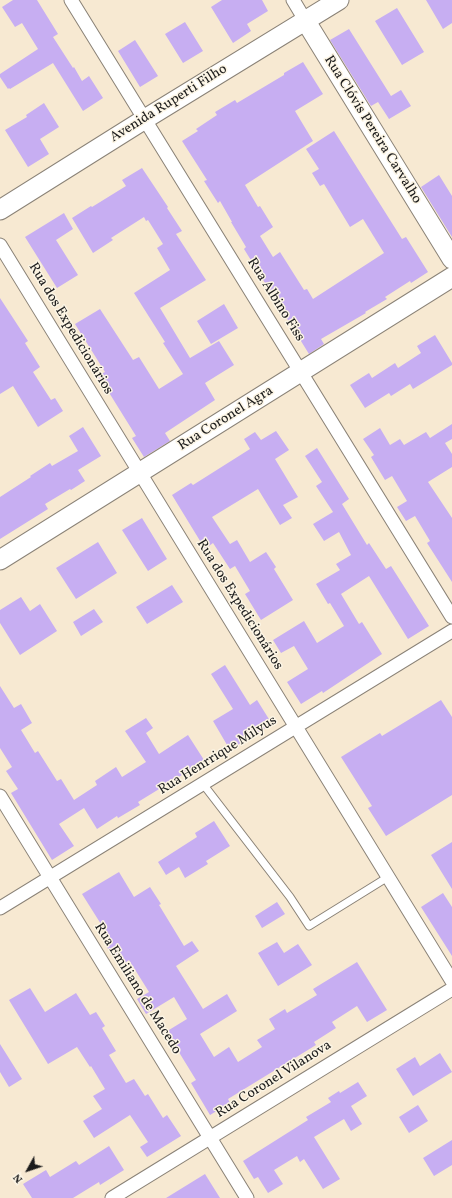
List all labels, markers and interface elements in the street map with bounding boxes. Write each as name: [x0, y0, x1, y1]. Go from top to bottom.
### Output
street label: Rua Clóvis Pereira Carvalho: [319, 53, 425, 207]
street label: Avenida Ruperti Filho: [107, 61, 231, 147]
street label: Rua Albino Fiss: [243, 255, 307, 345]
street label: Rua dos Expedicionários: [24, 260, 116, 398]
street label: Rua Coronel Agra: [175, 383, 277, 455]
street label: Rua dos Expedicionários: [192, 537, 286, 673]
street label: Rua Henrrique Milyus: [156, 713, 280, 799]
street label: Rua Emiliano de Macedo: [90, 920, 184, 1058]
street label: Rua Coronel Vilanova: [213, 1038, 335, 1122]
north arrow: [8, 1150, 48, 1190]
text: N: [10, 1170, 27, 1186]

